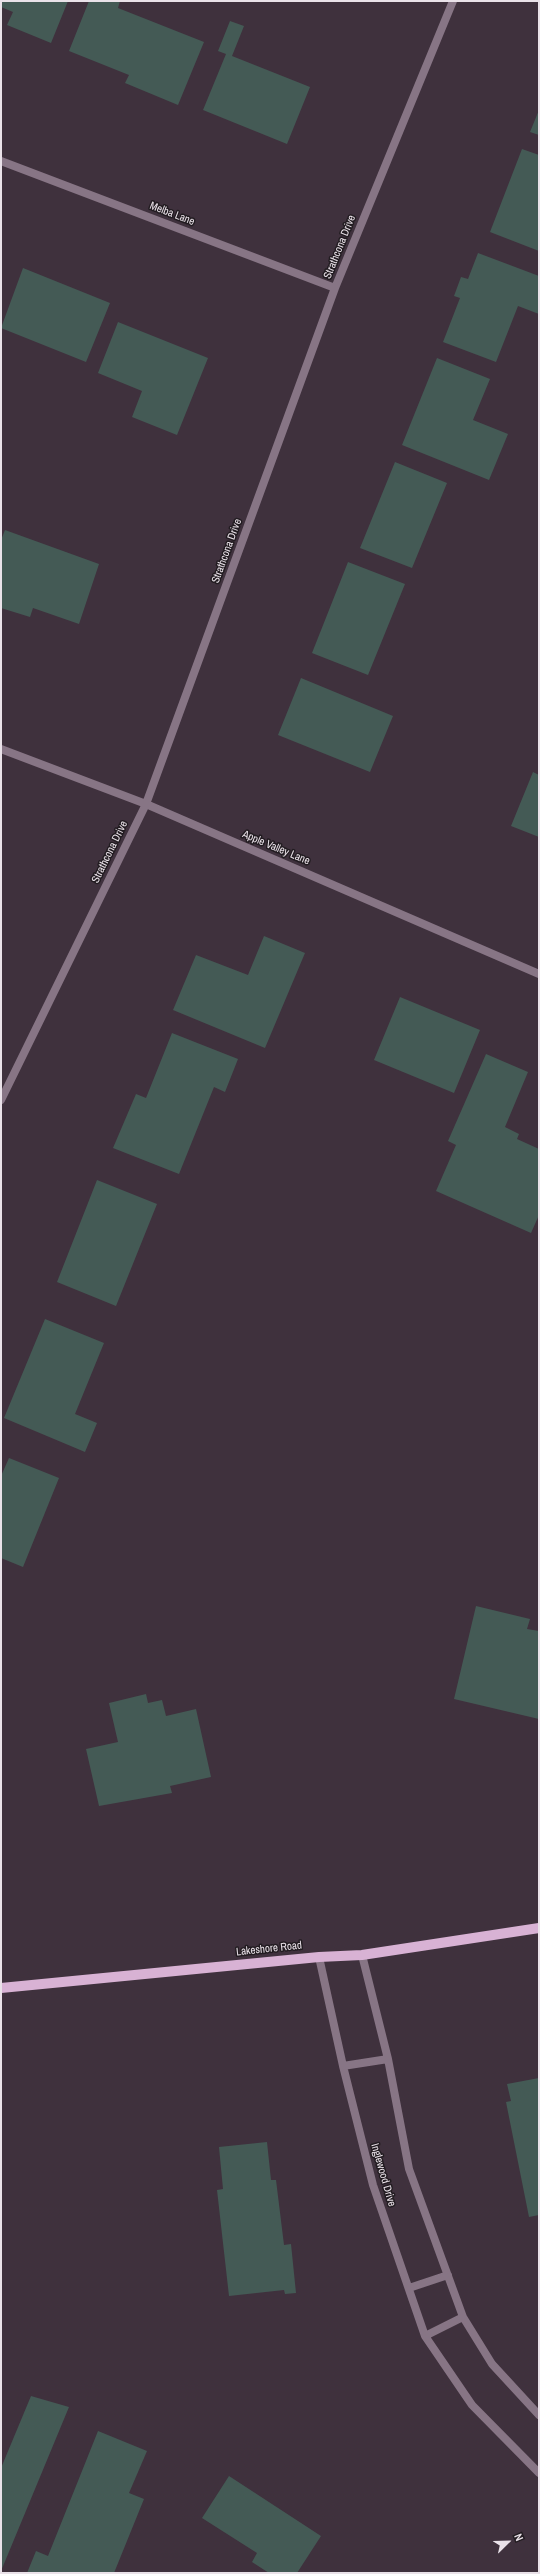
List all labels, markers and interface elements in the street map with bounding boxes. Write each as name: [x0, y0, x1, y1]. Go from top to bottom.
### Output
street label: Melba Lane: [148, 199, 196, 229]
street label: Strathcona Drive: [321, 213, 359, 281]
street label: Strathcona Drive: [209, 517, 245, 585]
street label: Strathcona Drive: [89, 819, 131, 885]
street label: Apple Valley Lane: [240, 828, 312, 868]
street label: Lakeshore Road: [235, 1939, 303, 1959]
street label: Inglewood Drive: [368, 2142, 398, 2208]
north arrow: [488, 2522, 528, 2562]
text: N: [511, 2532, 527, 2543]

